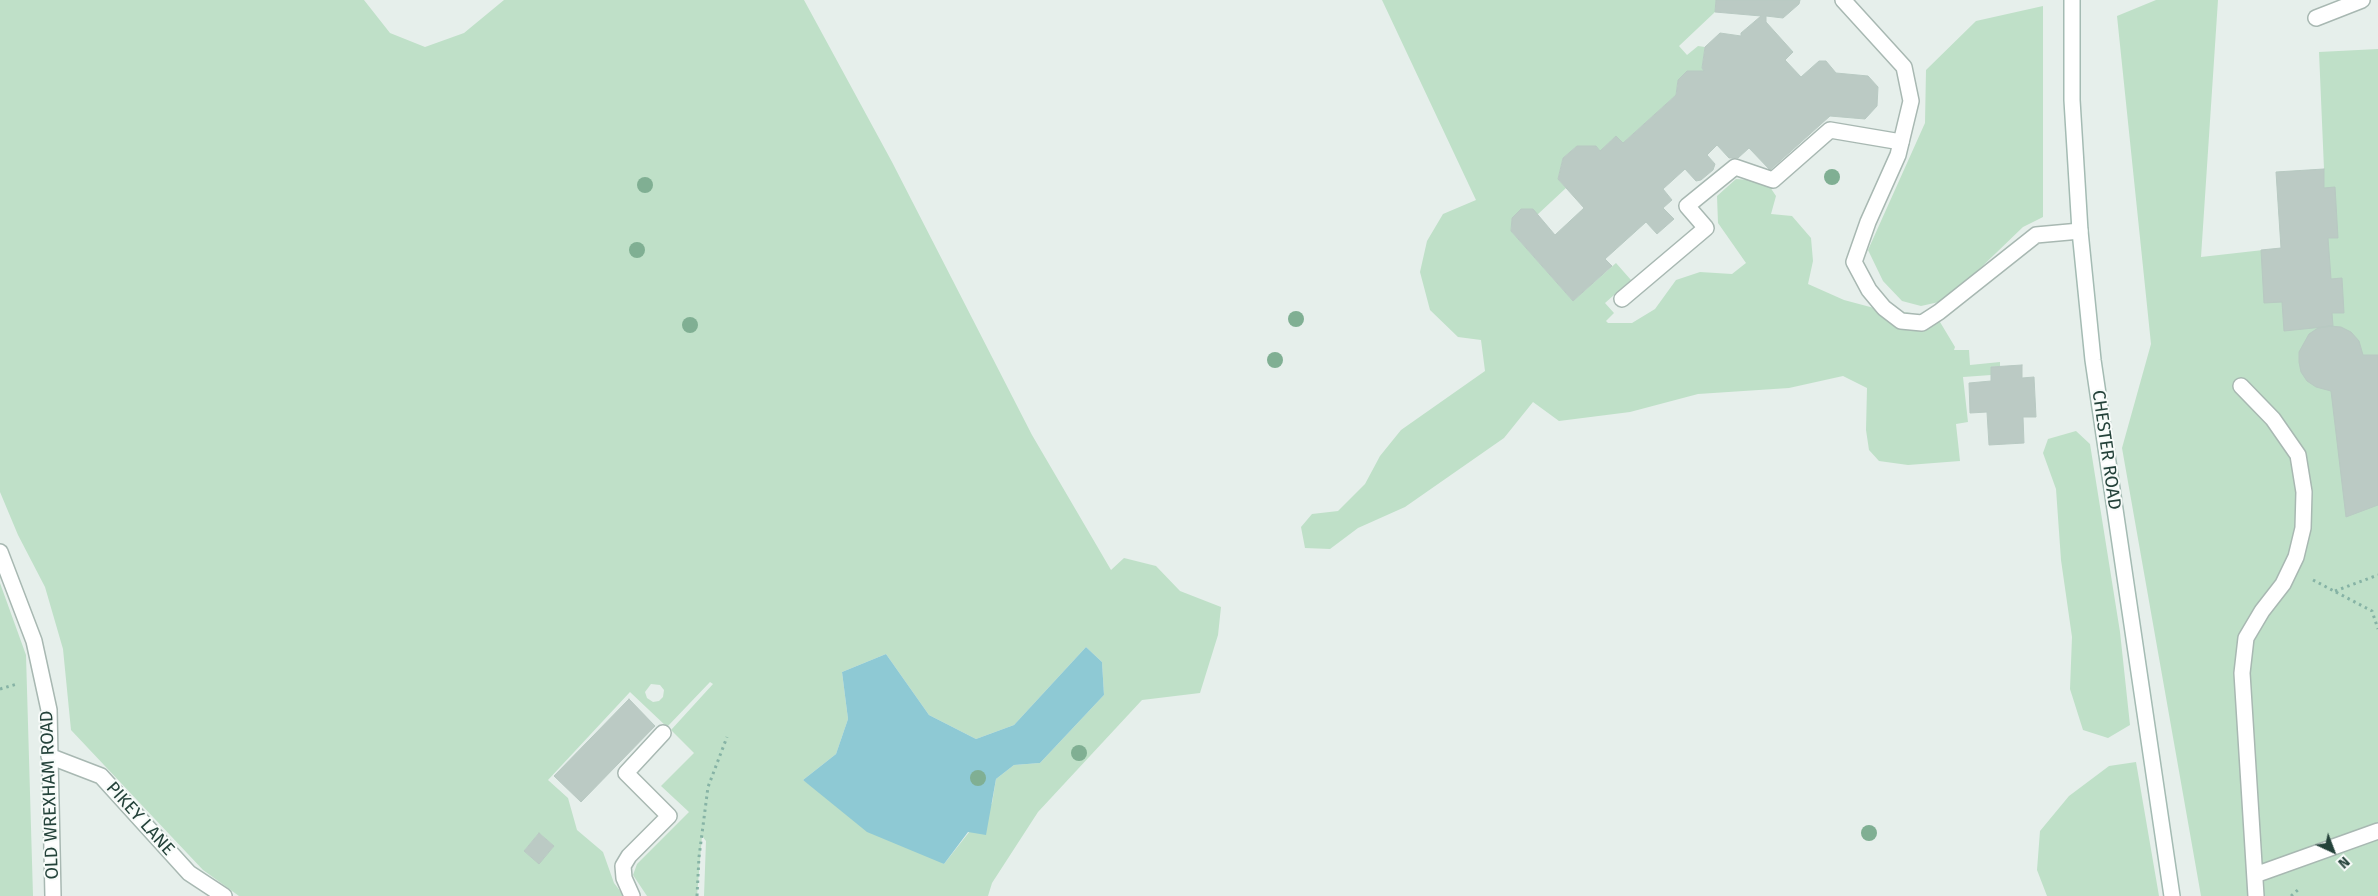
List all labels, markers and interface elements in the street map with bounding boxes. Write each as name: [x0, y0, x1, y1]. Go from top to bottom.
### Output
street label: CHESTER ROAD: [2087, 389, 2125, 511]
street label: OLD WREXHAM ROAD: [36, 710, 64, 880]
street label: PIKEY LANE: [101, 778, 179, 860]
north arrow: [2308, 826, 2358, 876]
text: N: [2334, 853, 2353, 872]

